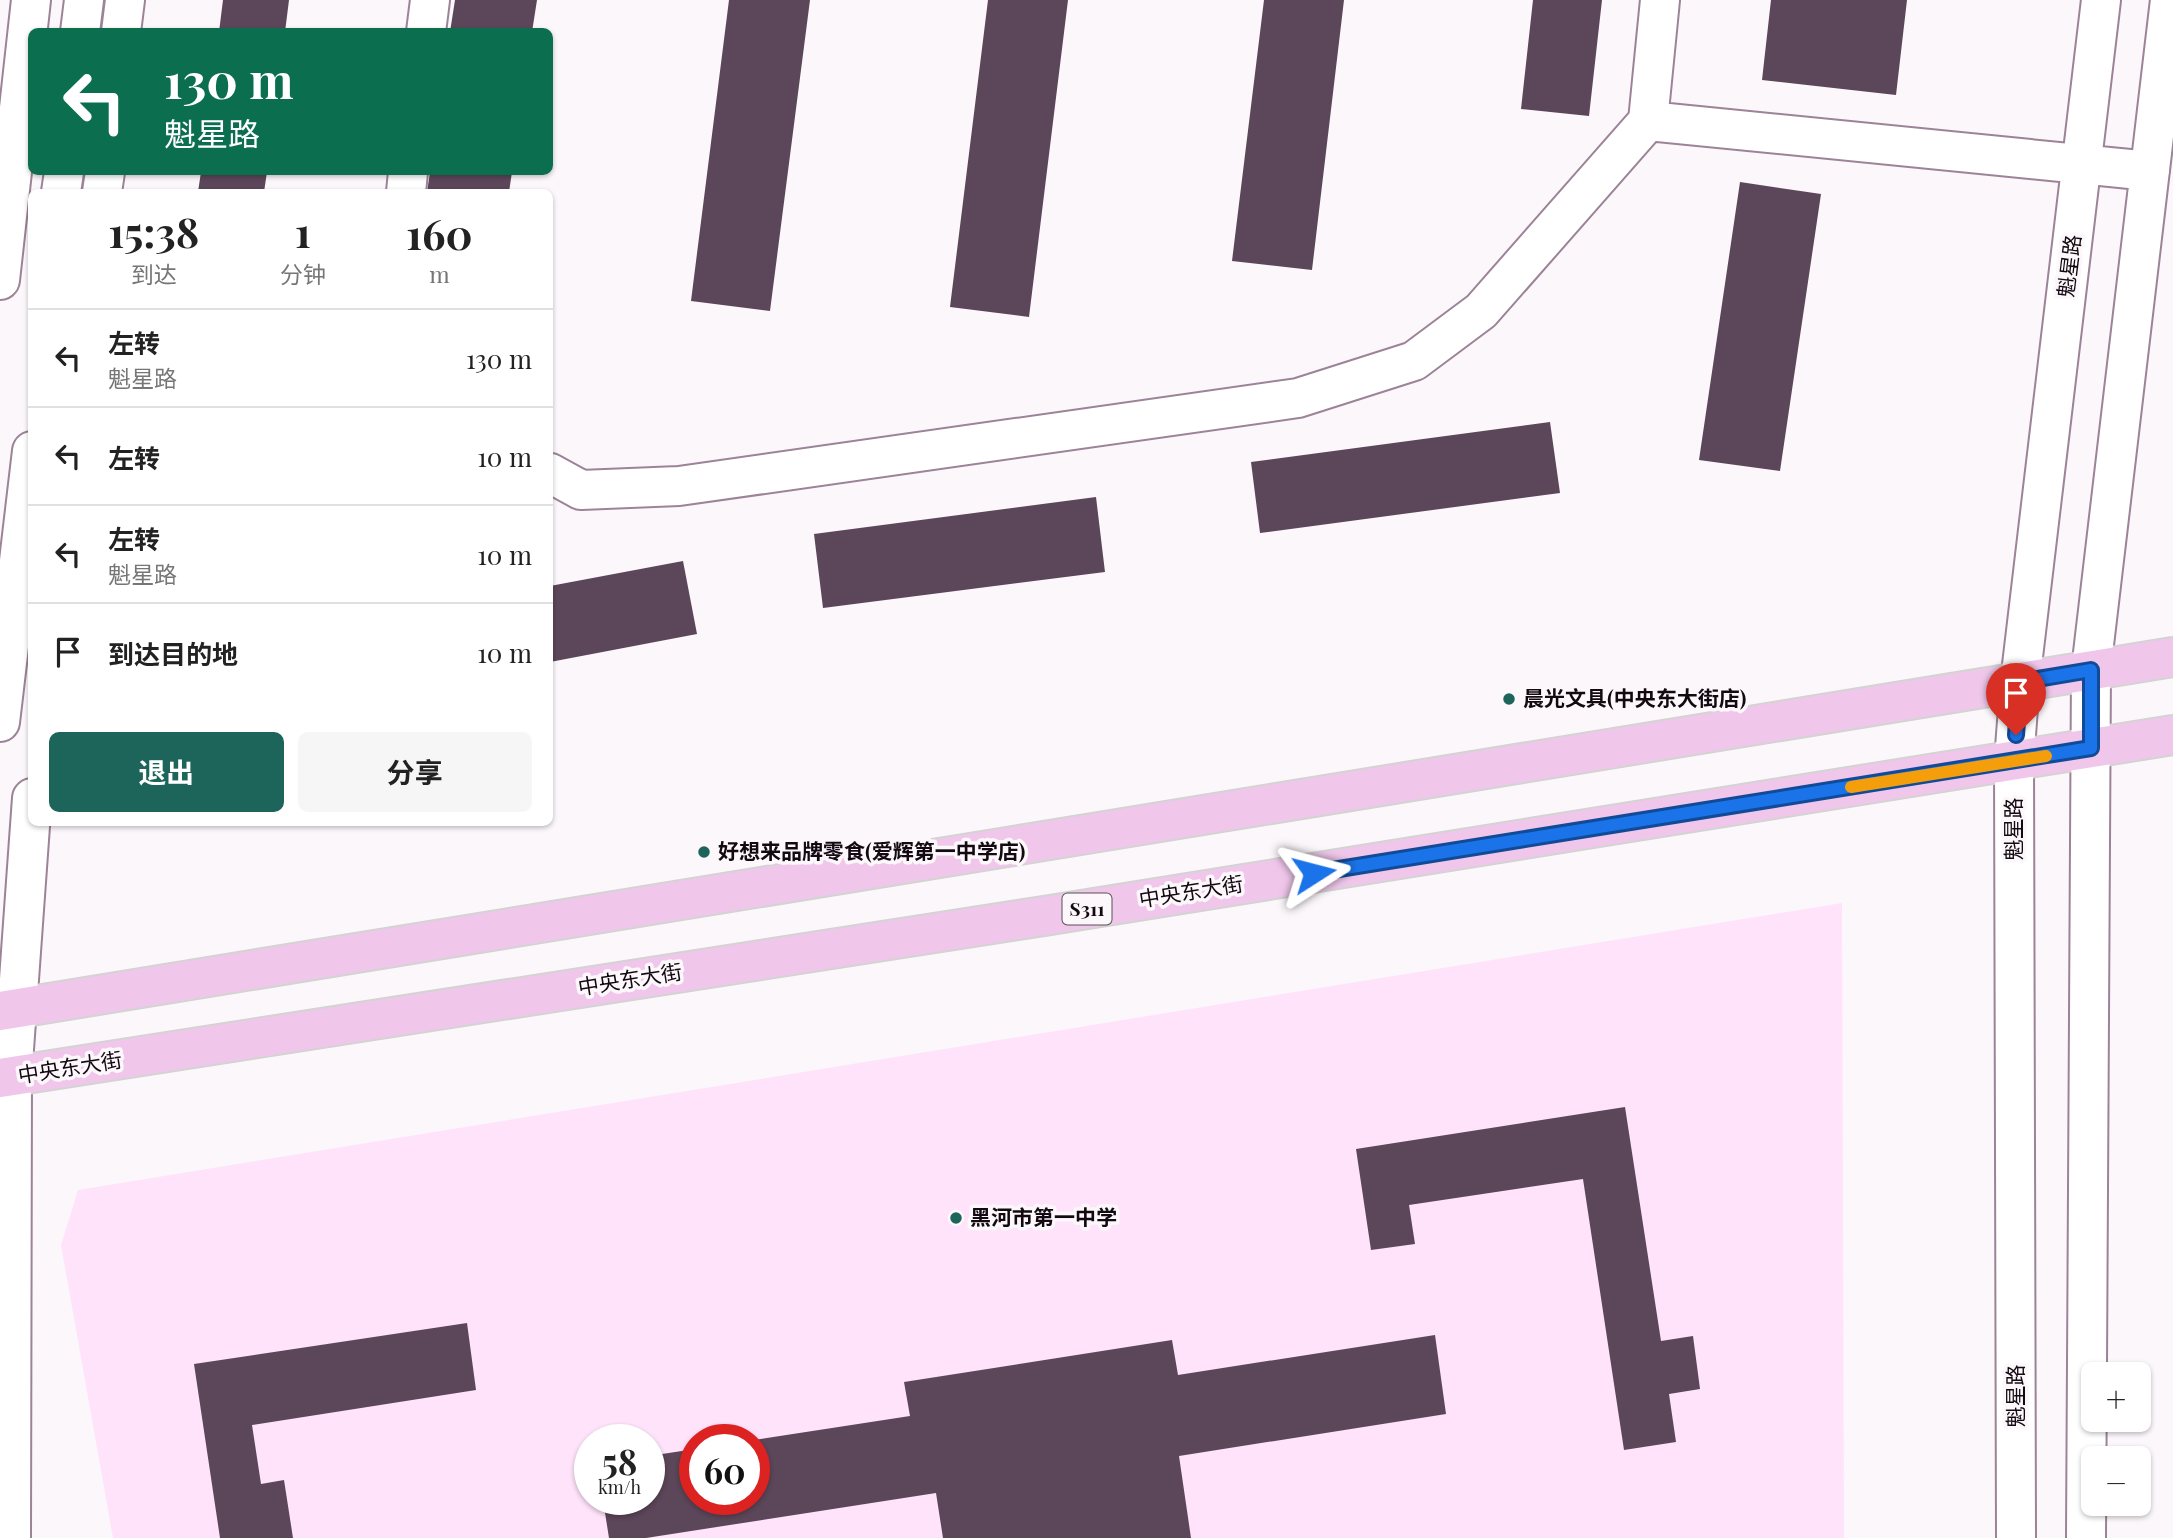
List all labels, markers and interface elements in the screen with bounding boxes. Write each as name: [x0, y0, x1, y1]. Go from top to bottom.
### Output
text: 130 m: [164, 46, 294, 111]
icon: left: [49, 56, 140, 147]
text: 魁星路: [164, 111, 260, 154]
text: 15:38: [108, 203, 199, 259]
text: 1: [295, 203, 311, 259]
text: 160: [406, 205, 473, 261]
street label: 魁星路: [2050, 233, 2086, 299]
text: 到达: [131, 258, 177, 289]
text: 分钟: [280, 258, 326, 289]
text: m: [429, 258, 450, 289]
text: 左转: [108, 325, 160, 360]
icon: left: [49, 339, 87, 377]
text: 130 m: [466, 341, 532, 376]
text: 魁星路: [108, 362, 177, 393]
icon: left: [49, 437, 87, 475]
text: 10 m: [477, 439, 532, 474]
text: 左转: [108, 440, 160, 475]
text: 左转: [108, 521, 160, 556]
icon: left: [49, 535, 87, 573]
text: 10 m: [477, 537, 532, 572]
text: 魁星路: [108, 558, 177, 589]
icon: arrive: [49, 633, 87, 671]
text: 10 m: [477, 635, 532, 670]
text: 到达目的地: [108, 636, 238, 671]
pin: [1986, 663, 2046, 735]
icon: arrive: [1997, 674, 2035, 712]
place label: 晨光文具(中央东大街店): [1523, 683, 1746, 711]
marker: 晨光文具(中央东大街店): [1501, 691, 1517, 707]
button: 退出: [49, 732, 284, 812]
button: 分享: [298, 732, 532, 812]
street label: 魁星路: [1998, 798, 2026, 861]
place label: 好想来品牌零食(爱辉第一中学店): [718, 836, 1025, 864]
position arrow: [1277, 836, 1351, 910]
marker: 好想来品牌零食(爱辉第一中学店): [696, 844, 712, 860]
street label: 中央东大街: [1137, 868, 1245, 912]
road number: S311: [1062, 894, 1112, 925]
street label: 中央东大街: [576, 956, 684, 1000]
street label: 中央东大街: [16, 1044, 124, 1088]
place label: 黑河市第一中学: [970, 1202, 1117, 1230]
marker: 黑河市第一中学: [948, 1210, 964, 1226]
map controls: [2081, 1362, 2151, 1516]
button: +: [2081, 1362, 2151, 1432]
street label: 魁星路: [2000, 1365, 2028, 1428]
speed limit sign: 60: [679, 1424, 770, 1515]
text: 58: [602, 1437, 637, 1484]
button: −: [2081, 1446, 2151, 1516]
text: km/h: [598, 1475, 641, 1499]

